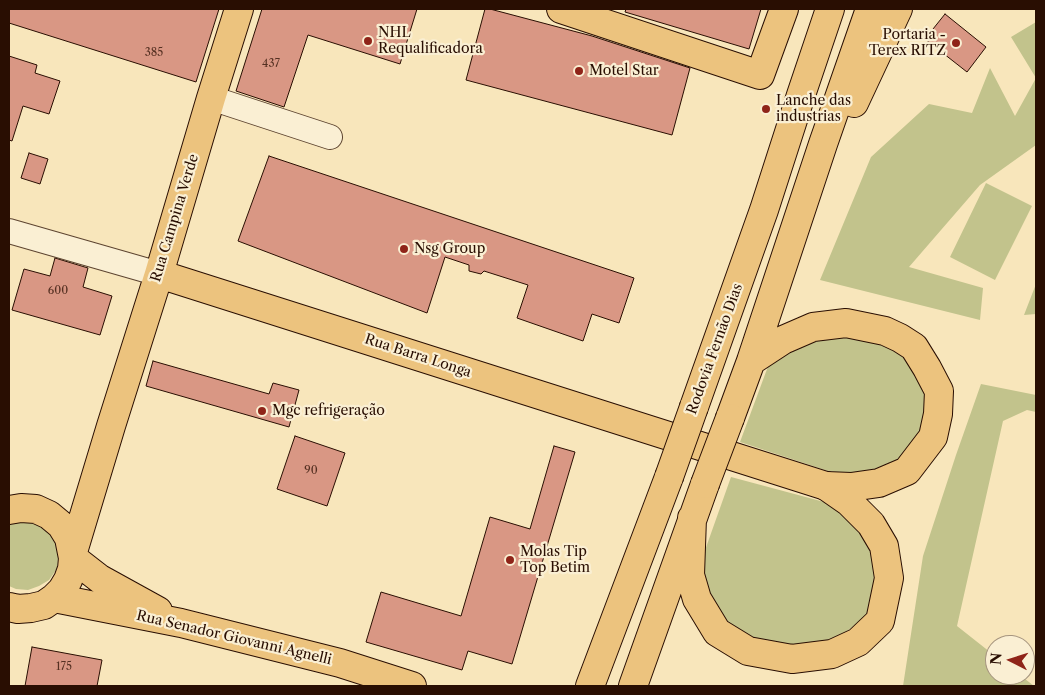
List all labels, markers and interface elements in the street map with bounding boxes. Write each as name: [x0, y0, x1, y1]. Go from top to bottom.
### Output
place label: NHL Requalificadora: [378, 25, 483, 58]
place label: Portaria - Terex RITZ: [869, 27, 946, 59]
marker: NHL Requalificadora: [362, 35, 374, 47]
marker: Portaria - Terex RITZ: [950, 37, 962, 49]
house number: 385: [145, 46, 163, 60]
house number: 437: [262, 57, 280, 71]
place label: Motel Star: [589, 63, 659, 79]
marker: Motel Star: [573, 65, 585, 77]
place label: Lanche das industrias: [776, 93, 851, 125]
marker: Lanche das industrias: [760, 103, 772, 115]
street label: Rua Campina Verde: [148, 152, 202, 284]
place label: Nsg Group: [414, 241, 485, 257]
marker: Nsg Group: [398, 243, 410, 255]
street label: Rodovia Fernão Dias: [683, 281, 747, 417]
house number: 600: [48, 284, 68, 298]
street label: Rua Barra Longa: [363, 331, 473, 381]
place label: Mgc refrigeração: [272, 403, 385, 419]
marker: Mgc refrigeração: [256, 405, 268, 417]
house number: 90: [304, 464, 318, 478]
place label: Molas Tip Top Betim: [520, 544, 590, 576]
marker: Molas Tip Top Betim: [504, 554, 516, 566]
street label: Rua Senador Giovanni Agnelli: [135, 607, 333, 669]
north arrow: [985, 635, 1035, 685]
text: N: [987, 652, 1006, 666]
house number: 175: [56, 660, 72, 674]

